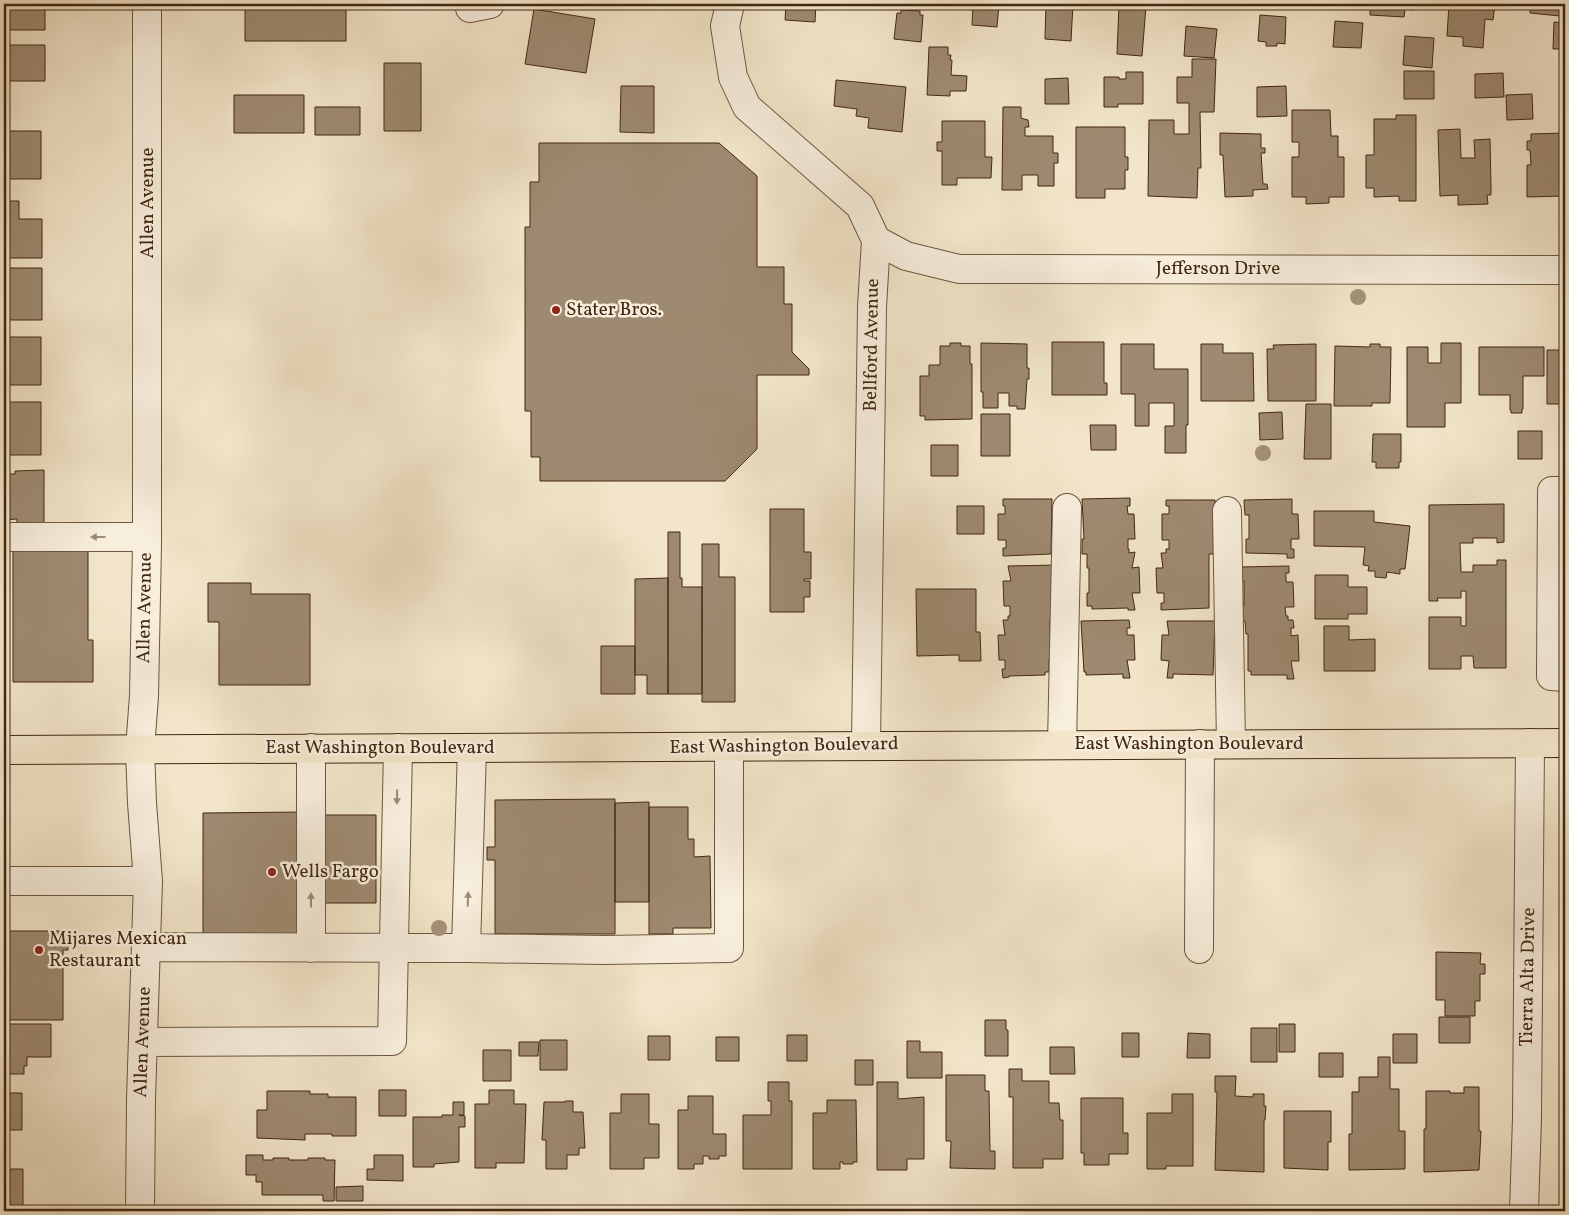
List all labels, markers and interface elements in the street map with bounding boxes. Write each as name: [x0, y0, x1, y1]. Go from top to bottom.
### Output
street label: Allen Avenue: [135, 147, 161, 259]
street label: Jefferson Drive: [1156, 256, 1280, 282]
street label: Bellford Avenue: [858, 278, 886, 412]
place label: Stater Bros.: [566, 297, 662, 323]
marker: Stater Bros.: [550, 304, 562, 316]
one-way arrow: [89, 533, 105, 541]
street label: Allen Avenue: [131, 552, 159, 664]
street label: East Washington Boulevard: [669, 731, 899, 761]
street label: East Washington Boulevard: [1074, 731, 1304, 757]
street label: East Washington Boulevard: [265, 735, 495, 761]
one-way arrow: [393, 789, 401, 805]
place label: Wells Fargo: [282, 859, 379, 885]
marker: Wells Fargo: [266, 866, 278, 878]
one-way arrow: [307, 891, 315, 907]
one-way arrow: [464, 891, 472, 907]
street label: Tierra Alta Drive: [1514, 907, 1542, 1047]
place label: Mijares Mexican Restaurant: [49, 926, 187, 974]
marker: Mijares Mexican Restaurant: [33, 944, 45, 956]
street label: Allen Avenue: [128, 986, 158, 1098]

